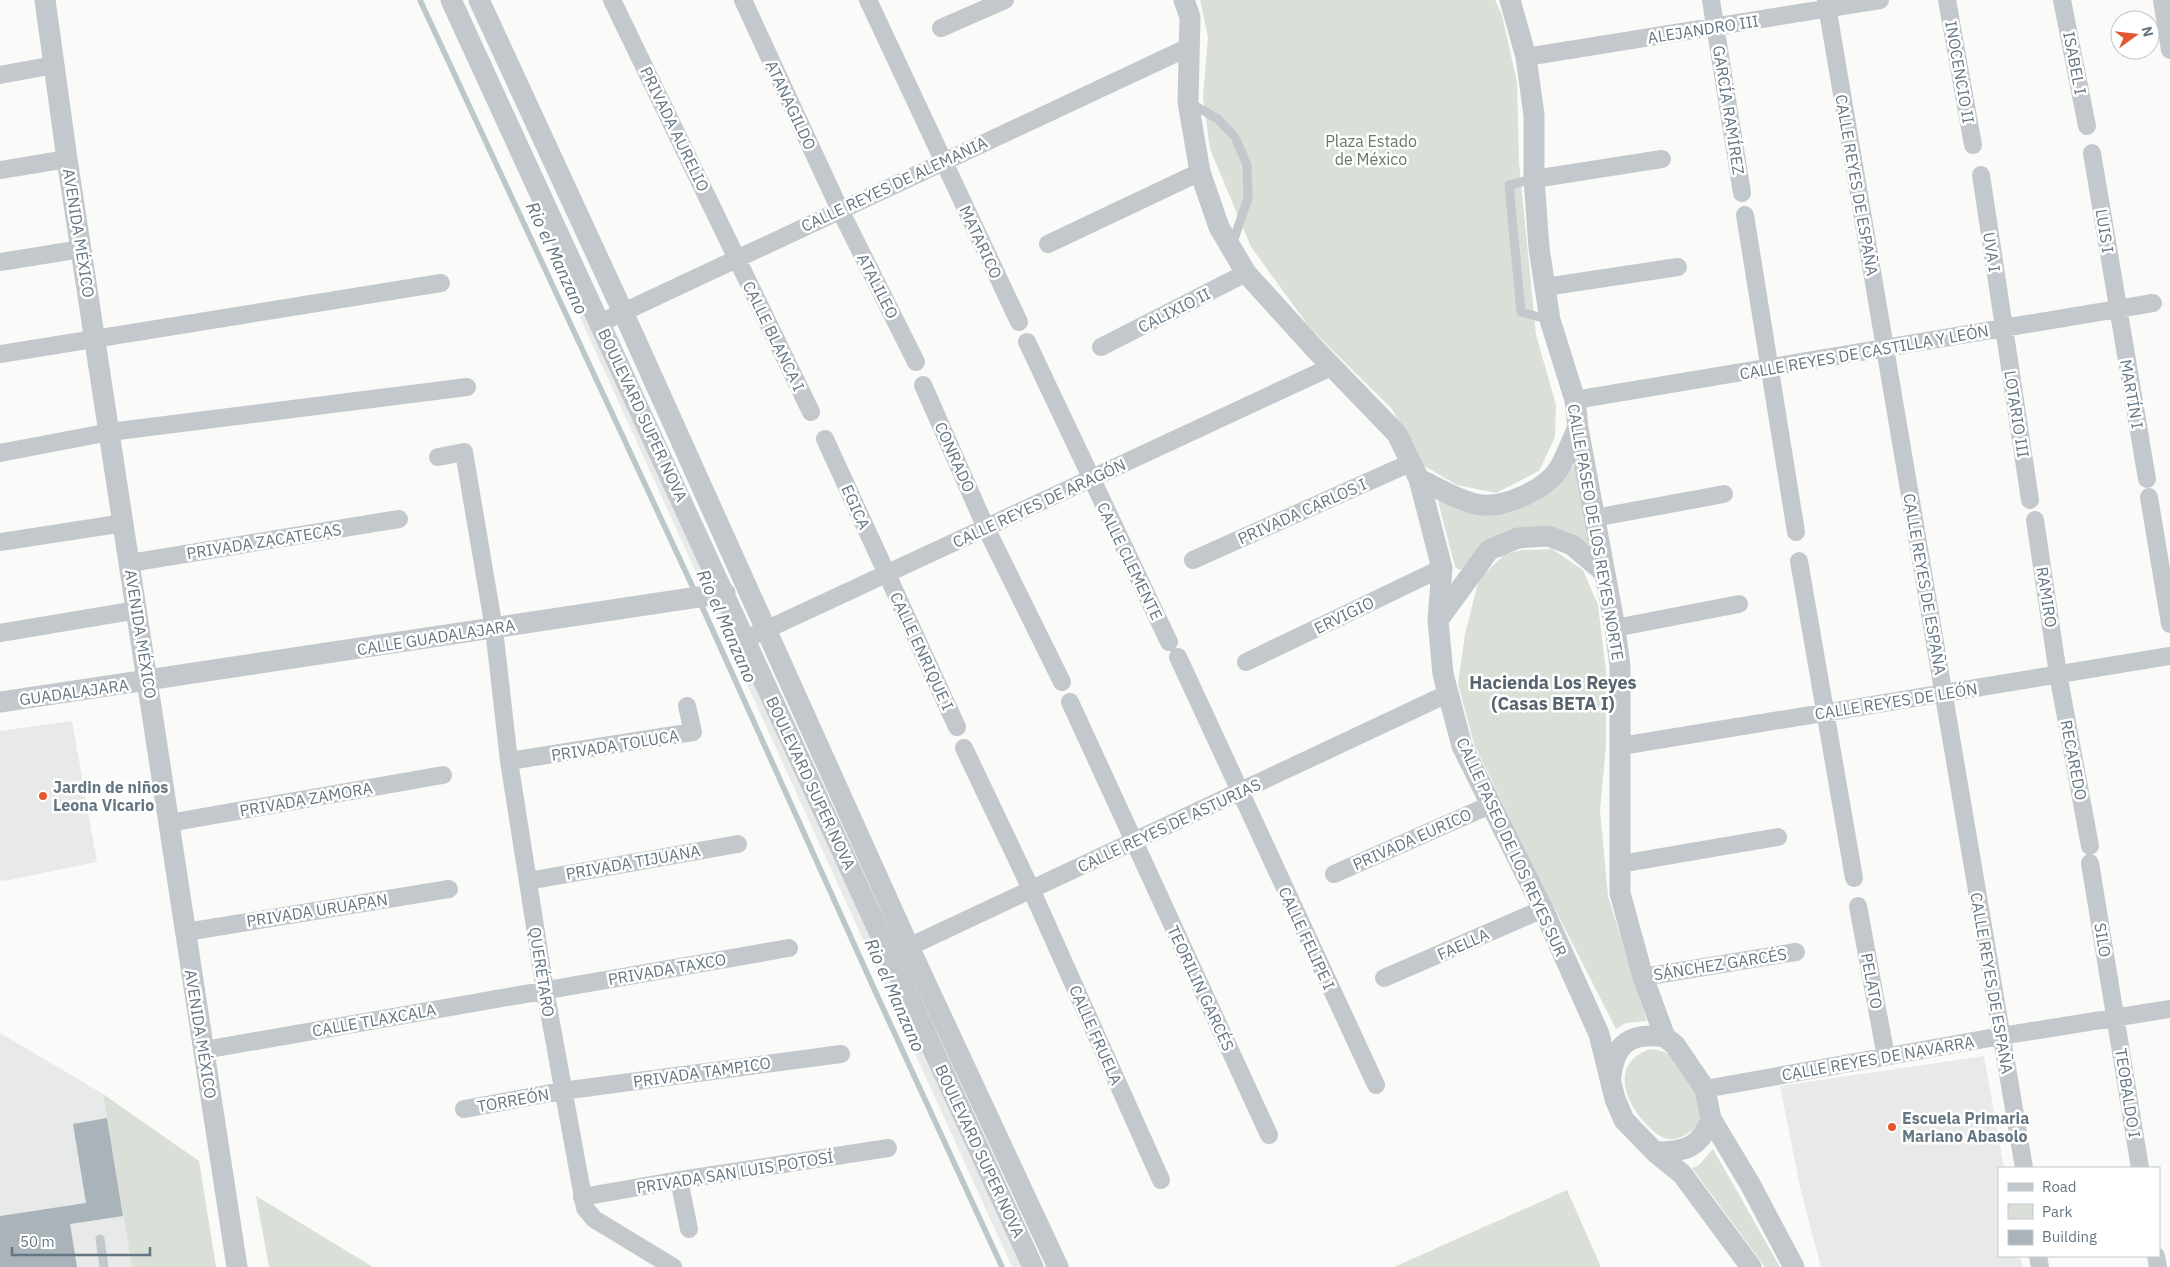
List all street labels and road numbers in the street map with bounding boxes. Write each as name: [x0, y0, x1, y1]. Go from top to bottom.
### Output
street label: ALEJANDRO III: [1646, 10, 1760, 48]
street label: INOCENCIO II: [1941, 19, 1979, 125]
street label: ISABEL I: [2059, 30, 2091, 96]
street label: GARCÍA RAMÍREZ: [1709, 44, 1750, 176]
street label: ATANAGILDO: [762, 57, 820, 153]
street label: PRIVADA AURELIO: [636, 63, 714, 195]
street label: CALLE REYES DE ESPAÑA: [1831, 93, 1883, 277]
street label: CALLE REYES DE ALEMANIA: [798, 132, 990, 236]
street label: AVENIDA MÉXICO: [59, 167, 100, 299]
street label: MATARICO: [955, 202, 1007, 282]
street label: LUIS I: [2092, 208, 2118, 254]
street label: UVA I: [1979, 230, 2005, 274]
street label: ATALILEO: [853, 250, 903, 322]
street label: CALLE BLANCA I: [739, 278, 809, 394]
street label: CALIXIO II: [1134, 283, 1214, 337]
street label: CALLE REYES DE CASTILLA Y LEÓN: [1738, 319, 1990, 384]
street label: BOULEVARD SUPER NOVA: [594, 325, 692, 505]
street label: MARTÍN I: [2116, 358, 2149, 430]
street label: LOTARIO III: [2000, 369, 2034, 459]
street label: CALLE PASEO DE LOS REYES NORTE: [1564, 402, 1628, 662]
street label: CONRADO: [931, 419, 979, 495]
street label: CALLE REYES DE ARAGÓN: [949, 453, 1129, 552]
street label: PRIVADA CARLOS I: [1234, 474, 1370, 548]
street label: EGICA: [837, 481, 875, 533]
street label: CALLE REYES DE ESPAÑA: [1899, 492, 1951, 676]
street label: CALLE CLEMENTE: [1093, 499, 1167, 623]
street label: PRIVADA ZACATECAS: [185, 519, 343, 563]
street label: RAMIRO: [2032, 565, 2062, 629]
street label: AVENIDA MÉXICO: [121, 568, 162, 700]
street label: CALLE ENRIQUE I: [886, 589, 958, 713]
street label: ERVIGIO: [1311, 592, 1377, 638]
street label: CALLE GUADALAJARA: [356, 615, 516, 659]
street label: GUADALAJARA: [18, 674, 130, 710]
street label: CALLE REYES DE LEÓN: [1813, 677, 1979, 724]
street label: BOULEVARD SUPER NOVA: [762, 693, 860, 873]
street label: RECAREDO: [2056, 718, 2092, 802]
street label: PRIVADA TOLUCA: [550, 725, 680, 765]
street label: CALLE PASEO DE LOS REYES SUR: [1452, 734, 1572, 960]
street label: CALLE REYES DE ASTURIAS: [1074, 774, 1264, 876]
street label: PRIVADA ZAMORA: [238, 777, 374, 821]
street label: PRIVADA EURICO: [1349, 804, 1475, 874]
street label: PRIVADA TIJUANA: [564, 840, 702, 884]
street label: CALLE FELIPE I: [1274, 883, 1340, 993]
street label: PRIVADA URUAPAN: [245, 889, 389, 931]
street label: CALLE REYES DE ESPAÑA: [1966, 891, 2018, 1075]
street label: SILO: [2090, 921, 2116, 959]
street label: TEORILIN GARCÉS: [1163, 922, 1240, 1054]
street label: FAELLA: [1434, 924, 1492, 964]
street label: QUERÉTARO: [525, 925, 560, 1018]
street label: SÁNCHEZ GARCÉS: [1652, 943, 1788, 984]
street label: PRIVADA TAXCO: [606, 949, 728, 989]
street label: PELATO: [1857, 951, 1887, 1011]
street label: AVENIDA MÉXICO: [181, 968, 222, 1100]
street label: CALLE FRUELA: [1065, 982, 1127, 1088]
street label: CALLE TLAXCALA: [310, 999, 438, 1041]
street label: CALLE REYES DE NAVARRA: [1780, 1031, 1976, 1085]
street label: TEOBALDO I: [2111, 1047, 2145, 1139]
street label: PRIVADA TAMPICO: [632, 1052, 772, 1092]
street label: BOULEVARD SUPER NOVA: [931, 1061, 1029, 1241]
street label: TORREÓN: [475, 1083, 550, 1116]
street label: PRIVADA SAN LUIS POTOSÍ: [635, 1146, 835, 1197]

